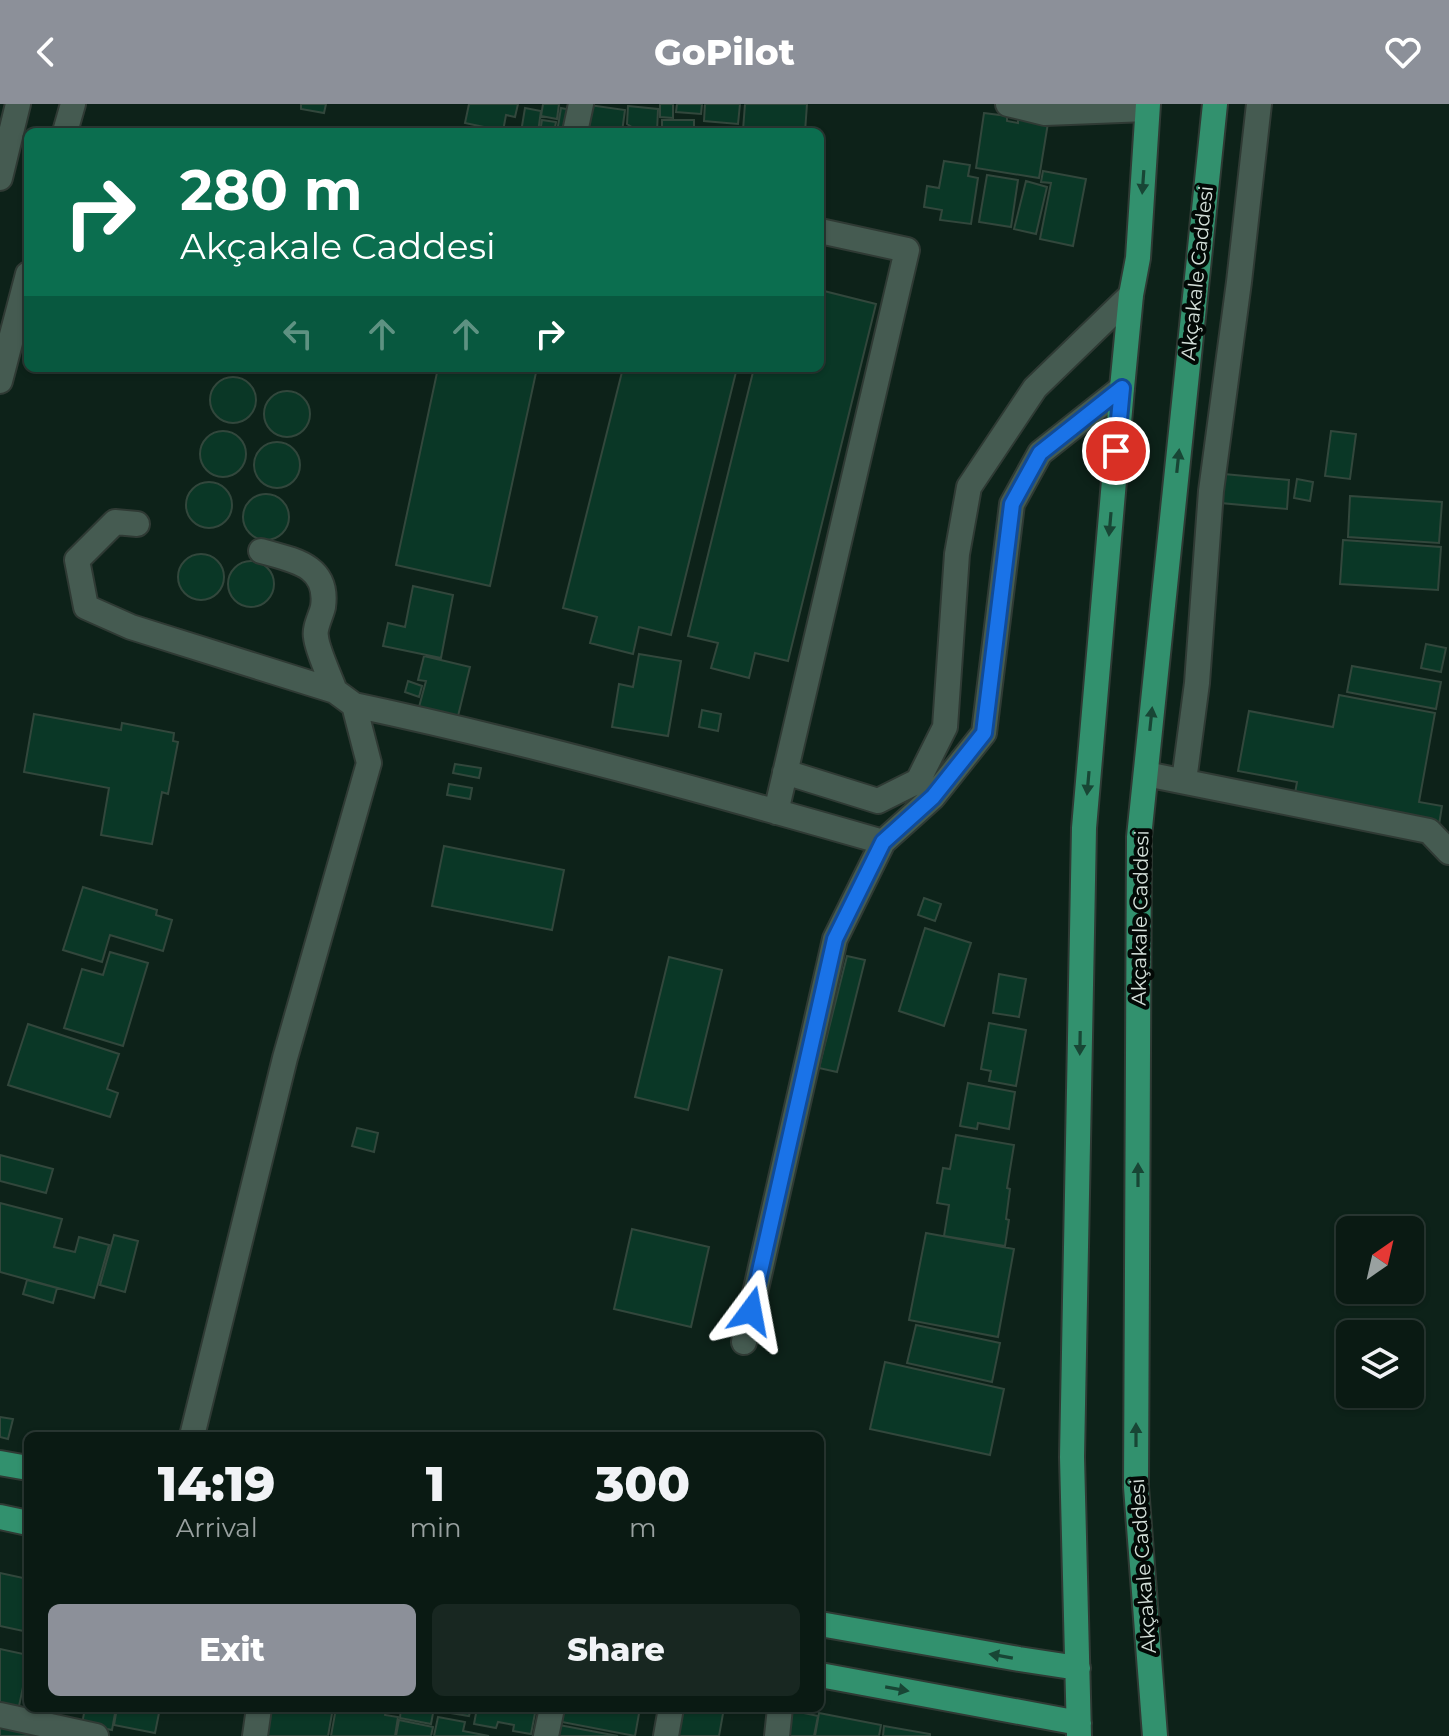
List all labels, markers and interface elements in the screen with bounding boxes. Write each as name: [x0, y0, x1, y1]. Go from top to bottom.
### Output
icon: back: [24, 30, 68, 74]
text: GoPilot: [654, 30, 795, 74]
icon: heart: [1381, 30, 1425, 74]
text: 280 m: [180, 156, 363, 224]
icon: right: [48, 160, 152, 264]
one-way arrow: [1136, 170, 1149, 195]
street label: Akçakale Caddesi: [1176, 185, 1218, 361]
text: Akçakale Caddesi: [180, 224, 496, 268]
icon: left: [276, 312, 320, 356]
icon: ahead: [360, 312, 404, 356]
icon: ahead: [444, 312, 488, 356]
icon: right: [528, 312, 572, 356]
pin: [1082, 417, 1150, 485]
icon: arrive: [1094, 429, 1138, 473]
one-way arrow: [1172, 448, 1185, 473]
one-way arrow: [1103, 512, 1116, 537]
one-way arrow: [1145, 706, 1158, 731]
one-way arrow: [1081, 771, 1094, 796]
street label: Akçakale Caddesi: [1126, 830, 1154, 1006]
one-way arrow: [1073, 1031, 1086, 1056]
one-way arrow: [1132, 1162, 1144, 1187]
north arrow: [1336, 1216, 1424, 1304]
map controls: [1336, 1216, 1424, 1408]
position arrow: [709, 1269, 793, 1353]
button: layers: [1336, 1320, 1424, 1408]
one-way arrow: [1130, 1422, 1143, 1447]
text: 14:19: [158, 1455, 276, 1513]
text: 1: [426, 1455, 445, 1513]
text: 300: [595, 1455, 690, 1513]
street label: Akçakale Caddesi: [1125, 1478, 1161, 1654]
text: Arrival: [176, 1512, 258, 1544]
text: min: [409, 1512, 462, 1544]
text: m: [629, 1512, 657, 1544]
button: Exit: [48, 1604, 416, 1696]
button: Share: [432, 1604, 800, 1696]
one-way arrow: [989, 1650, 1014, 1662]
one-way arrow: [884, 1684, 909, 1696]

